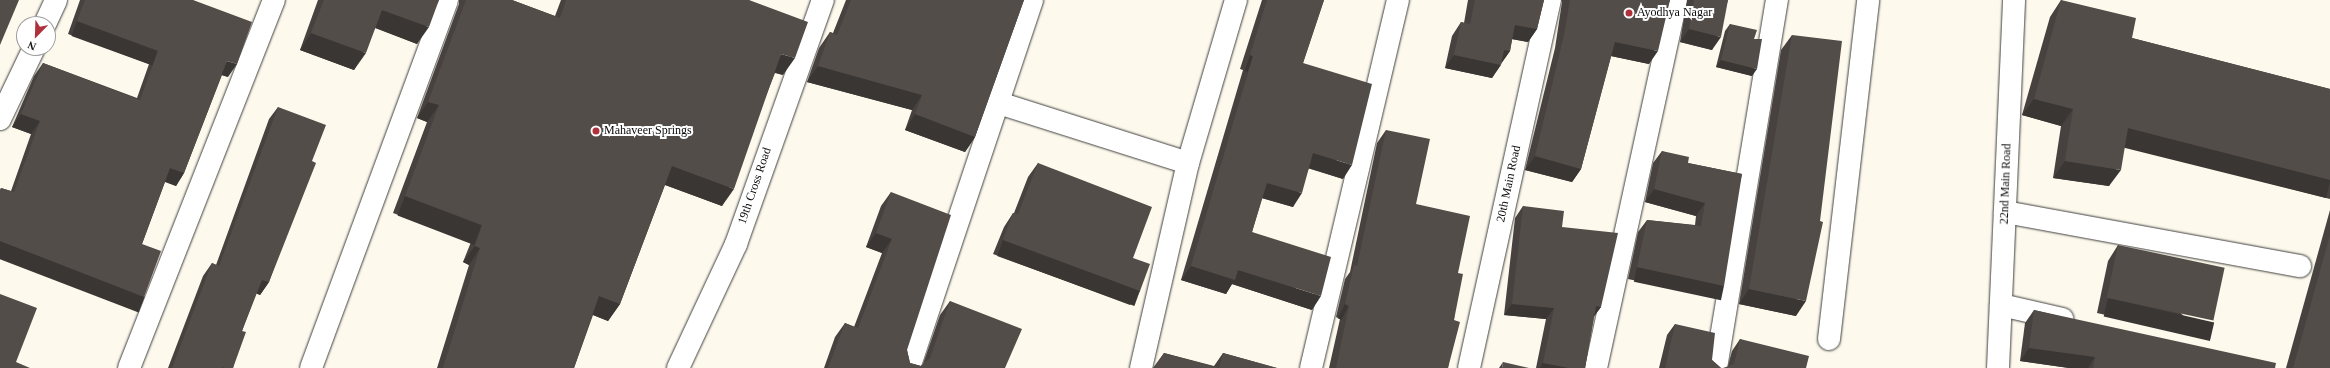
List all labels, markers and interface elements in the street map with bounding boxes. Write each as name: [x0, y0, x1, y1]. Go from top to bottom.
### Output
place label: Ayodhya Nagar: [1637, 6, 1712, 20]
marker: Ayodhya Nagar: [1624, 8, 1634, 18]
north arrow: [16, 16, 56, 56]
text: N: [26, 39, 38, 53]
place label: Mahaveer Springs: [604, 124, 692, 138]
marker: Mahaveer Springs: [591, 126, 601, 136]
street label: 22nd Main Road: [1997, 143, 2015, 225]
street label: 20th Main Road: [1494, 144, 1524, 224]
street label: 19th Cross Road: [735, 146, 775, 226]

